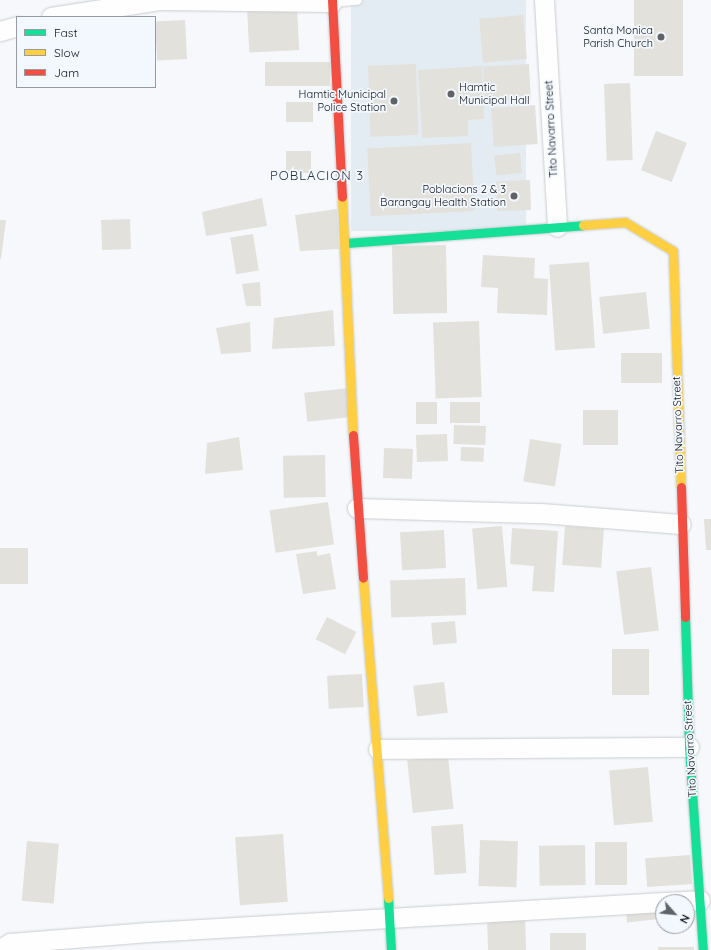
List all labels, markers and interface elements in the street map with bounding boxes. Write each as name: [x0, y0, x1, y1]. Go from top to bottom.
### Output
legend: [16, 16, 156, 88]
place label: Santa Monica Parish Church: [583, 24, 653, 50]
text: Fast: [54, 25, 78, 40]
marker: Santa Monica Parish Church: [656, 32, 666, 42]
text: Slow: [54, 45, 80, 60]
text: Jam: [54, 65, 79, 80]
street label: Tito Navarro Street: [542, 80, 560, 178]
place label: Hamtic Municipal Hall: [459, 81, 530, 107]
place label: Hamtic Municipal Police Station: [299, 88, 386, 114]
marker: Hamtic Municipal Hall: [446, 89, 456, 99]
marker: Hamtic Municipal Police Station: [389, 96, 399, 106]
district label: POBLACION 3: [270, 167, 364, 183]
place label: Poblacions 2 & 3 Barangay Health Station: [380, 183, 506, 209]
marker: Poblacions 2 & 3 Barangay Health Station: [509, 191, 519, 201]
street label: Tito Navarro Street: [670, 376, 686, 474]
street label: Tito Navarro Street: [681, 700, 699, 798]
north arrow: [655, 894, 695, 934]
text: N: [677, 912, 693, 926]

